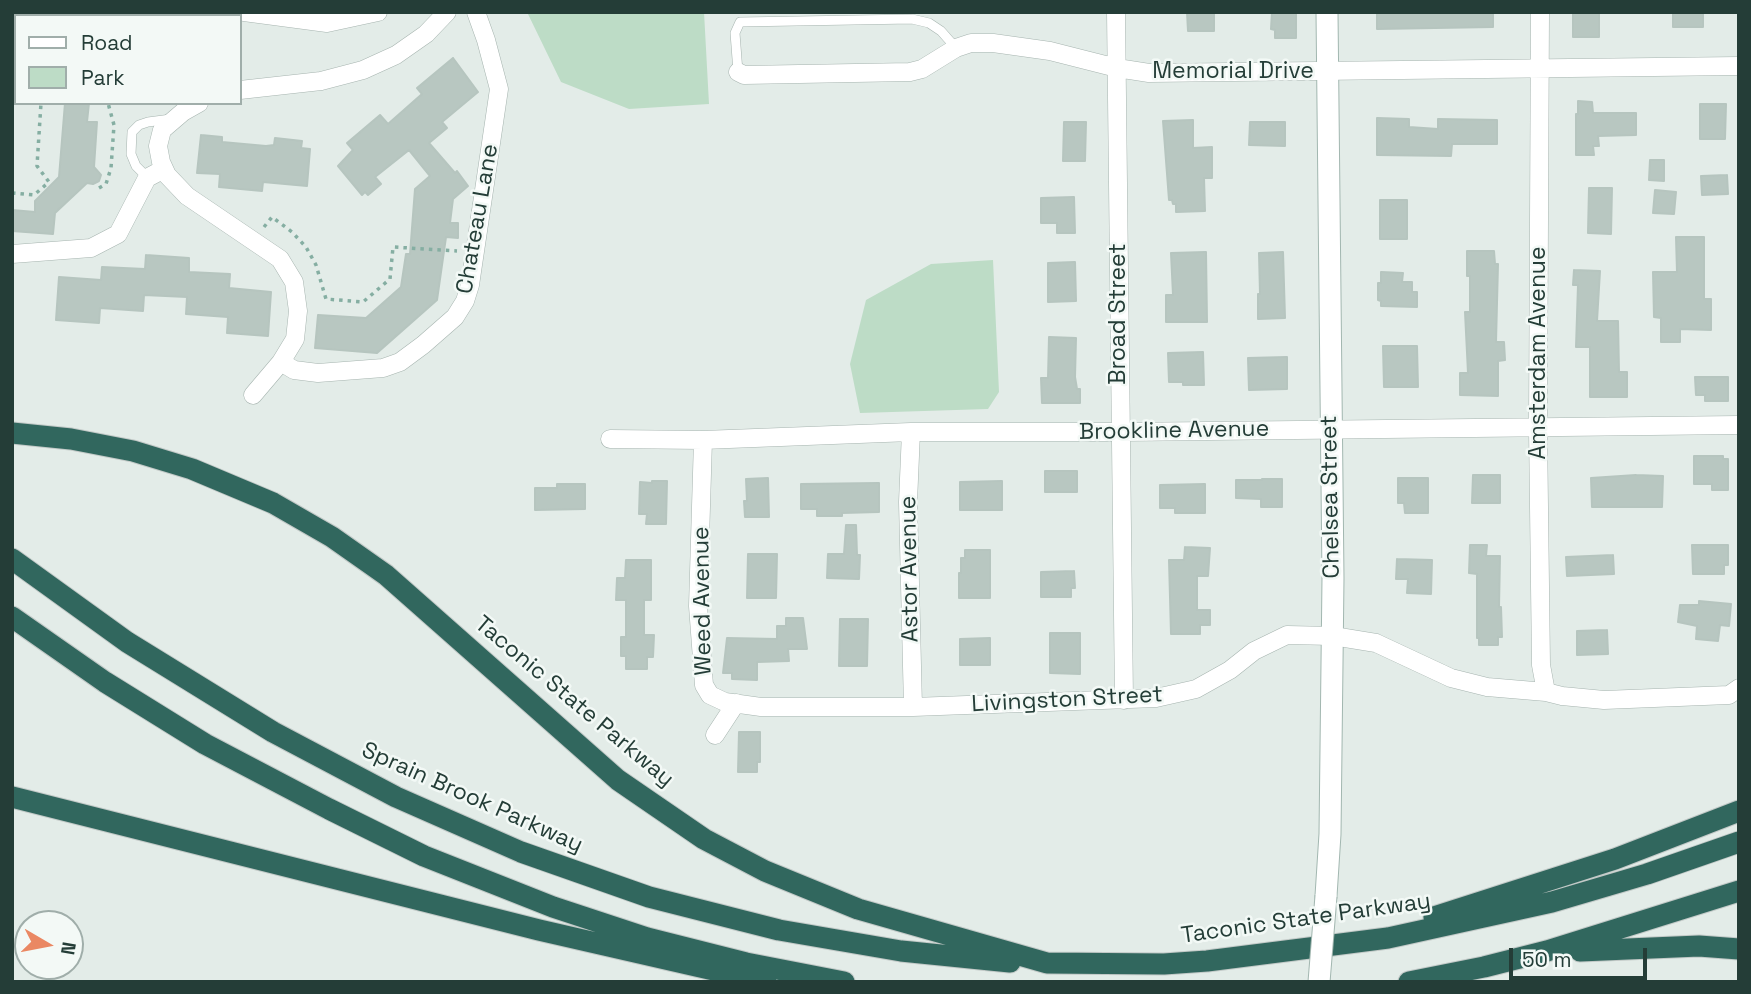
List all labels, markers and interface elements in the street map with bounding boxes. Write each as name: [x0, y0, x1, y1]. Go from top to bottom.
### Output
legend: [14, 14, 242, 105]
text: Road: [81, 29, 133, 56]
street label: Memorial Drive: [1152, 58, 1314, 86]
text: Park: [81, 64, 125, 91]
street label: Chateau Lane: [451, 142, 505, 296]
street label: Broad Street: [1105, 243, 1133, 385]
street label: Amsterdam Avenue: [1525, 246, 1553, 460]
street label: Chelsea Street: [1316, 415, 1346, 579]
street label: Brookline Avenue: [1079, 416, 1269, 446]
street label: Astor Avenue: [895, 495, 925, 643]
street label: Weed Avenue: [688, 526, 718, 676]
street label: Taconic State Parkway: [469, 611, 679, 793]
street label: Livingston Street: [971, 681, 1163, 719]
street label: Sprain Brook Parkway: [357, 737, 587, 859]
street label: Taconic State Parkway: [1179, 888, 1433, 950]
north arrow: [14, 910, 84, 980]
scale bar: [1513, 934, 1651, 978]
text: N: [55, 940, 82, 957]
text: 50 m: [1522, 946, 1572, 973]

